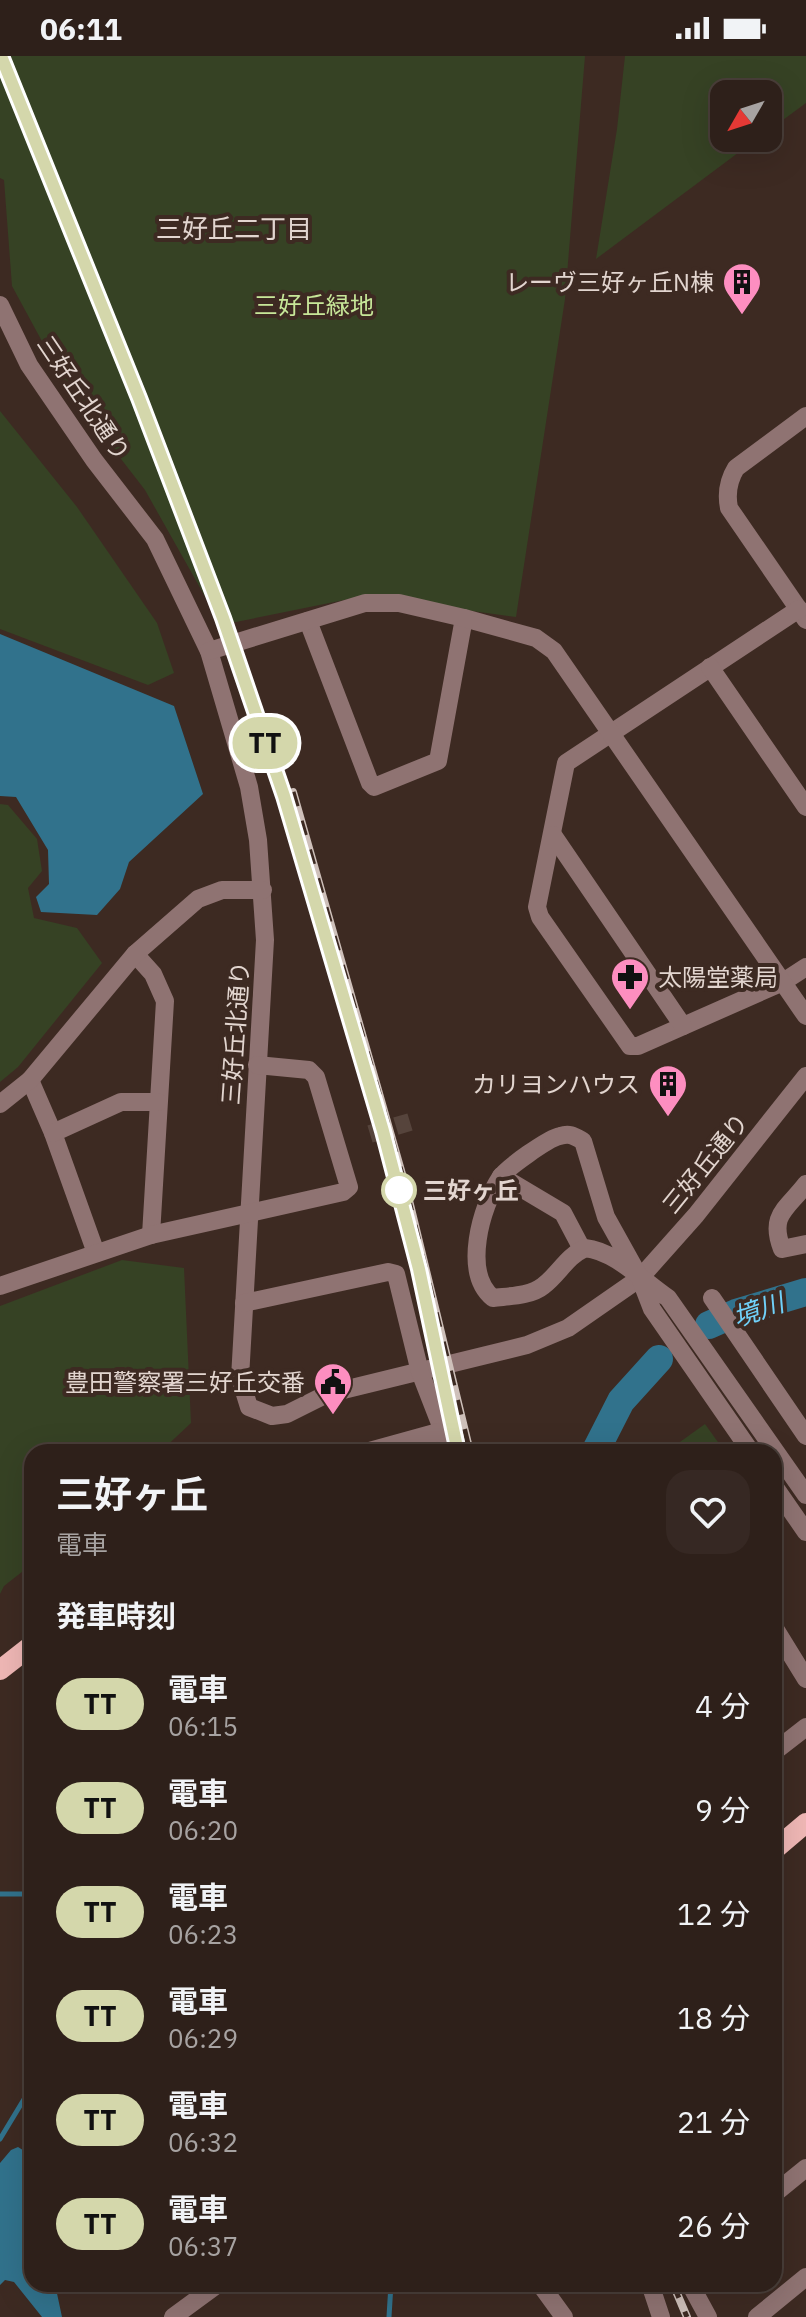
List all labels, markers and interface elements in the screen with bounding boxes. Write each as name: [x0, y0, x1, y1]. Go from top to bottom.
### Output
text: 06:11: [40, 9, 122, 48]
north arrow: [710, 80, 782, 152]
map controls: [710, 80, 782, 152]
district label: 三好丘二丁目: [156, 211, 312, 245]
building icon: レーヴ三好ヶ丘N棟: [721, 261, 763, 316]
place label: レーヴ三好ヶ丘N棟: [505, 266, 714, 298]
park label: 三好丘緑地: [254, 289, 374, 321]
street label: 三好丘北通り: [30, 329, 138, 467]
line badge: TT: [229, 717, 301, 769]
text: TT: [248, 724, 282, 761]
pharmacy icon: 太陽堂薬局: [609, 956, 651, 1011]
street label: 三好丘北通り: [214, 960, 256, 1106]
place label: 太陽堂薬局: [658, 961, 778, 993]
building icon: カリヨンハウス: [647, 1063, 689, 1118]
place label: カリヨンハウス: [472, 1068, 640, 1100]
street label: 三好丘通り: [655, 1106, 755, 1220]
marker: 三好ヶ丘: [382, 1173, 416, 1207]
place label: 三好ヶ丘: [423, 1174, 519, 1206]
water label: 境川: [728, 1283, 791, 1334]
public building icon: 豊田警察署三好丘交番: [312, 1361, 354, 1416]
place label: 豊田警察署三好丘交番: [65, 1366, 305, 1398]
text: 三好ヶ丘: [56, 1469, 208, 1518]
button: heart: [666, 1470, 750, 1554]
text: 電車: [56, 1527, 108, 1561]
text: 発車時刻: [56, 1596, 176, 1635]
text: 電車: [168, 1669, 228, 1708]
text: TT: [83, 1685, 117, 1722]
text: 4 分: [695, 1686, 750, 1725]
text: 06:15: [168, 1709, 238, 1743]
text: 電車: [168, 1773, 228, 1812]
text: TT: [83, 1789, 117, 1826]
text: 9 分: [695, 1790, 750, 1829]
text: 06:20: [168, 1813, 238, 1847]
text: 電車: [168, 1877, 228, 1916]
text: TT: [83, 1893, 117, 1930]
text: 12 分: [677, 1894, 750, 1933]
text: 06:23: [168, 1917, 238, 1951]
text: 電車: [168, 1981, 228, 2020]
text: TT: [83, 1997, 117, 2034]
text: 18 分: [677, 1998, 750, 2037]
text: 06:29: [168, 2021, 238, 2055]
text: 電車: [168, 2085, 228, 2124]
text: TT: [83, 2101, 117, 2138]
text: 21 分: [677, 2102, 750, 2141]
text: 06:32: [168, 2125, 238, 2159]
text: 電車: [168, 2189, 228, 2228]
text: TT: [83, 2205, 117, 2242]
text: 26 分: [677, 2206, 750, 2245]
text: 06:37: [168, 2229, 238, 2263]

